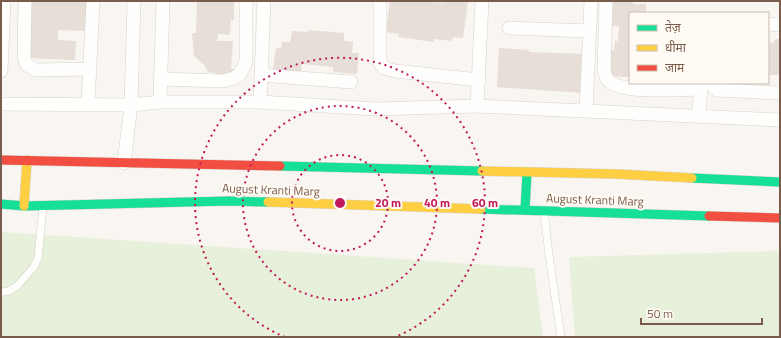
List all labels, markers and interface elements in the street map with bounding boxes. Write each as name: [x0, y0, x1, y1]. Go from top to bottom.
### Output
legend: [629, 12, 769, 84]
text: तेज़: [665, 18, 682, 37]
text: धीमा: [665, 38, 687, 57]
text: जाम: [665, 58, 685, 77]
street label: August Kranti Marg: [222, 178, 320, 201]
street label: August Kranti Marg: [546, 188, 644, 211]
text: 20 m: [375, 193, 401, 212]
text: 40 m: [424, 193, 450, 212]
text: 60 m: [472, 193, 498, 212]
centre of rings: [333, 196, 347, 210]
scale bar: [641, 300, 762, 326]
text: 50 m: [647, 304, 673, 323]

